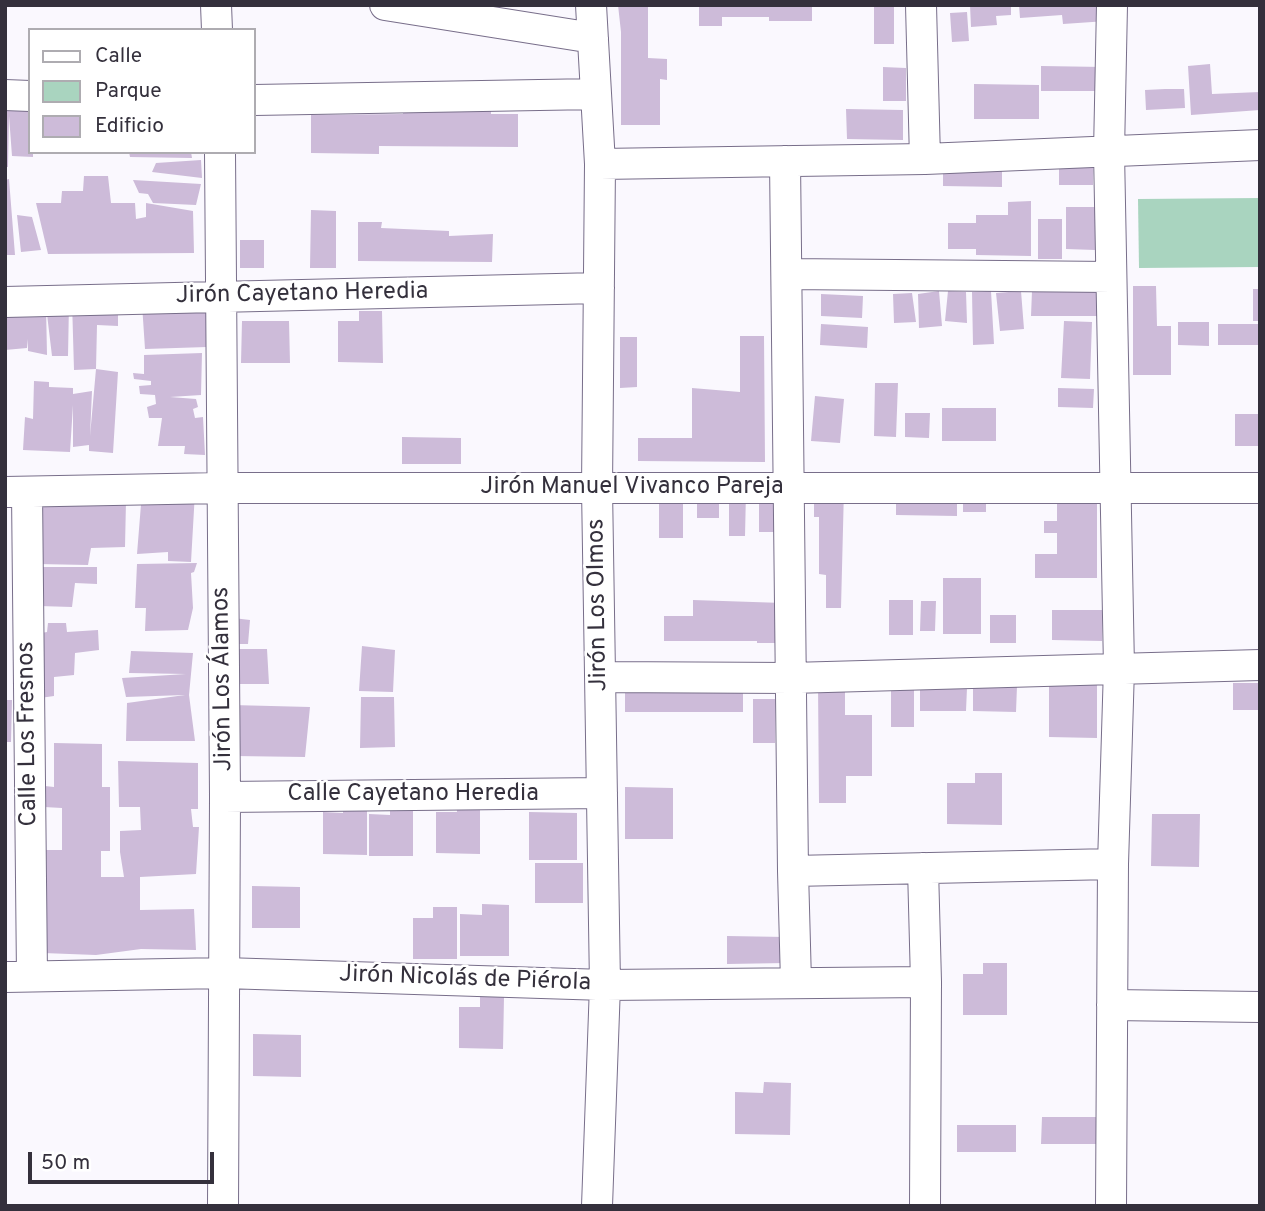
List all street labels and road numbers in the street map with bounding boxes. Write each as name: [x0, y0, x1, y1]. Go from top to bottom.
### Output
street label: Jirón Cayetano Heredia: [175, 278, 429, 312]
street label: Jirón Manuel Vivanco Pareja: [480, 474, 784, 502]
street label: Jirón Los Olmos: [583, 518, 615, 692]
street label: Jirón Los Álamos: [208, 586, 240, 772]
street label: Calle Los Fresnos: [13, 641, 45, 827]
street label: Calle Cayetano Heredia: [287, 781, 539, 809]
street label: Jirón Nicolás de Piérola: [338, 961, 592, 999]

